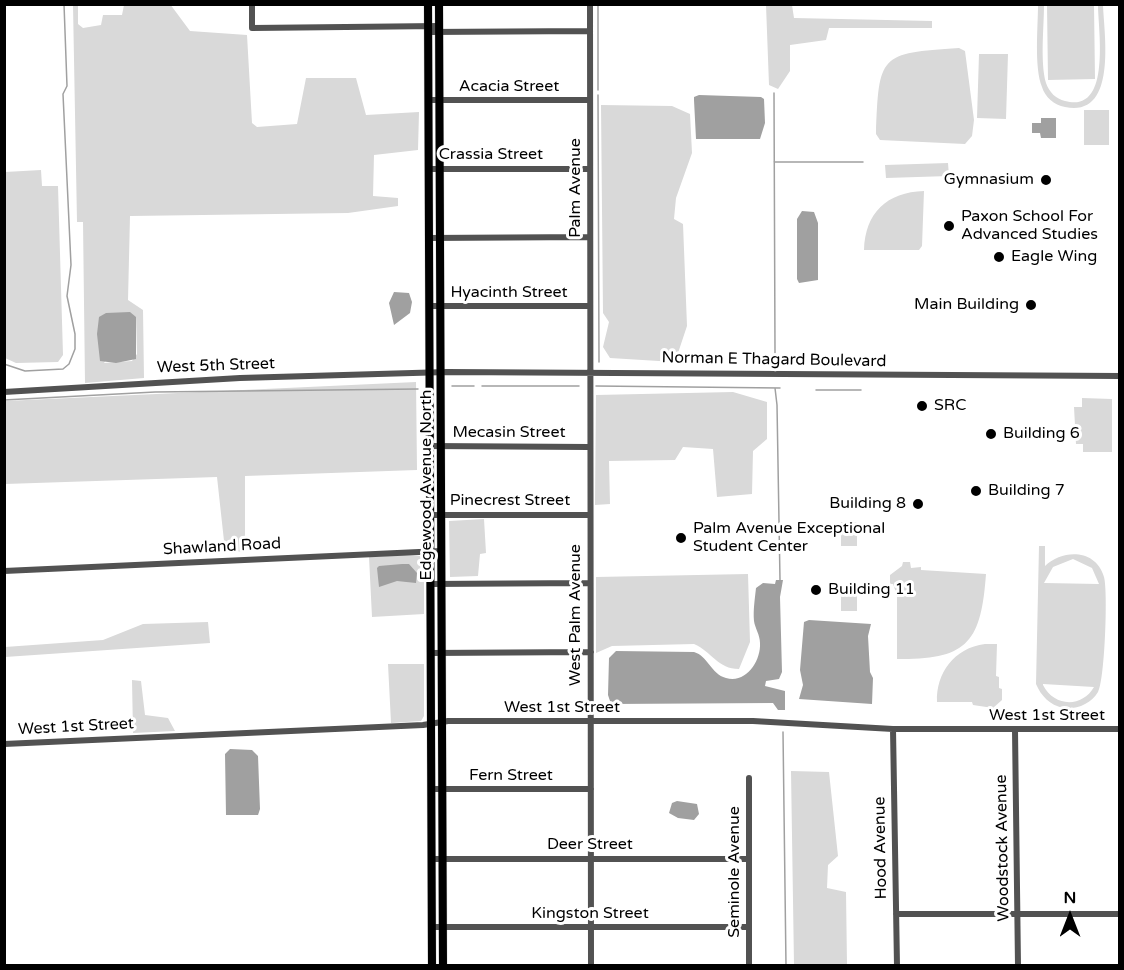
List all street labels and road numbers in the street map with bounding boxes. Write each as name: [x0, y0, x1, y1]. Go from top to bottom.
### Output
street label: Acacia Street: [459, 77, 559, 97]
street label: Palm Avenue: [566, 138, 586, 238]
street label: Crassia Street: [439, 145, 543, 165]
street label: Hyacinth Street: [450, 283, 568, 303]
street label: Norman E Thagard Boulevard: [661, 348, 887, 372]
street label: West 5th Street: [157, 354, 275, 378]
street label: Edgewood Avenue North: [417, 389, 437, 581]
street label: Mecasin Street: [452, 423, 566, 443]
street label: Pinecrest Street: [450, 491, 570, 511]
street label: Shawland Road: [162, 534, 282, 560]
street label: West Palm Avenue: [566, 544, 586, 686]
street label: West 1st Street: [504, 698, 620, 718]
street label: West 1st Street: [989, 706, 1105, 726]
street label: West 1st Street: [18, 714, 134, 740]
street label: Fern Street: [469, 766, 553, 786]
street label: Woodstock Avenue: [992, 774, 1014, 922]
street label: Hood Avenue: [871, 796, 891, 900]
street label: Seminole Avenue: [725, 806, 745, 938]
street label: Deer Street: [547, 835, 633, 855]
street label: Kingston Street: [531, 904, 649, 924]

